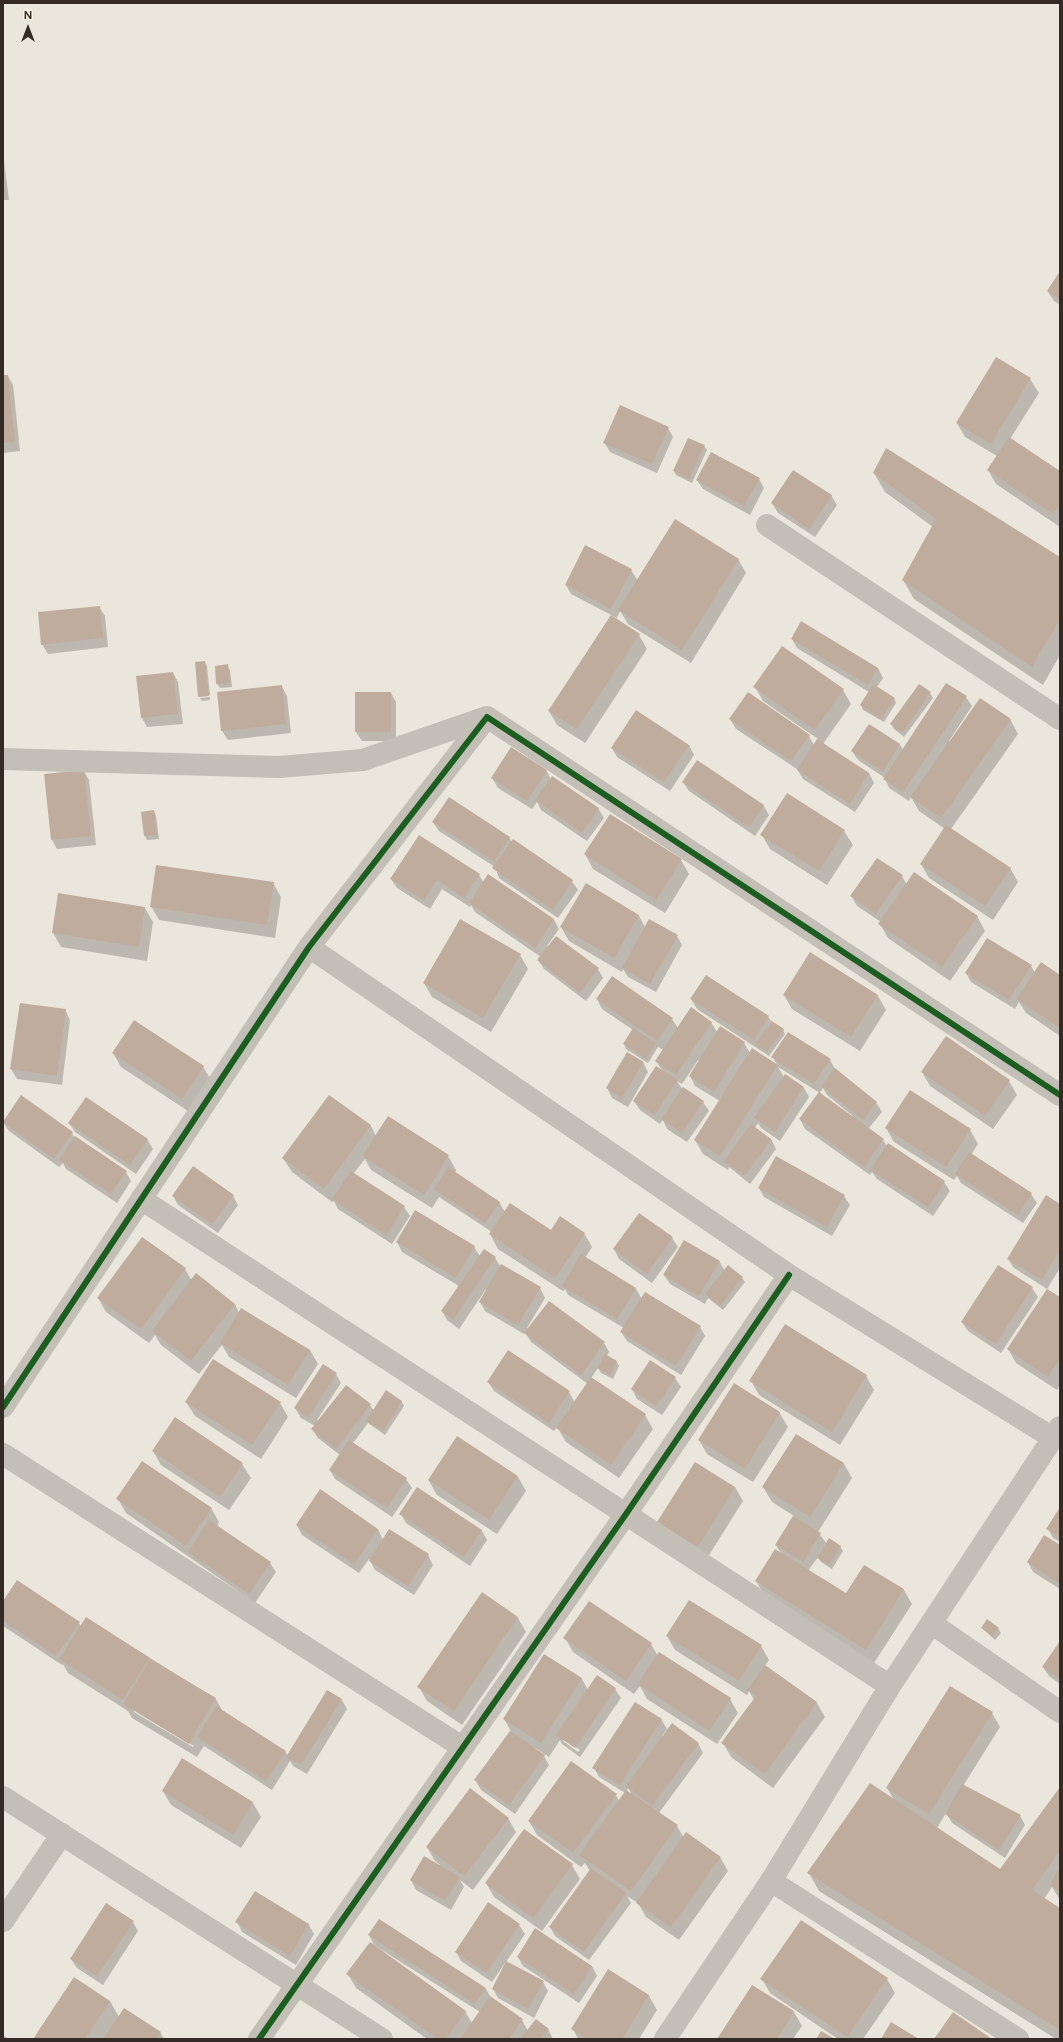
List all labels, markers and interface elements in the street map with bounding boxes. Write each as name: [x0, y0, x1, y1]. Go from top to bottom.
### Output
north arrow: [8, 8, 48, 48]
text: N: [24, 9, 32, 22]

